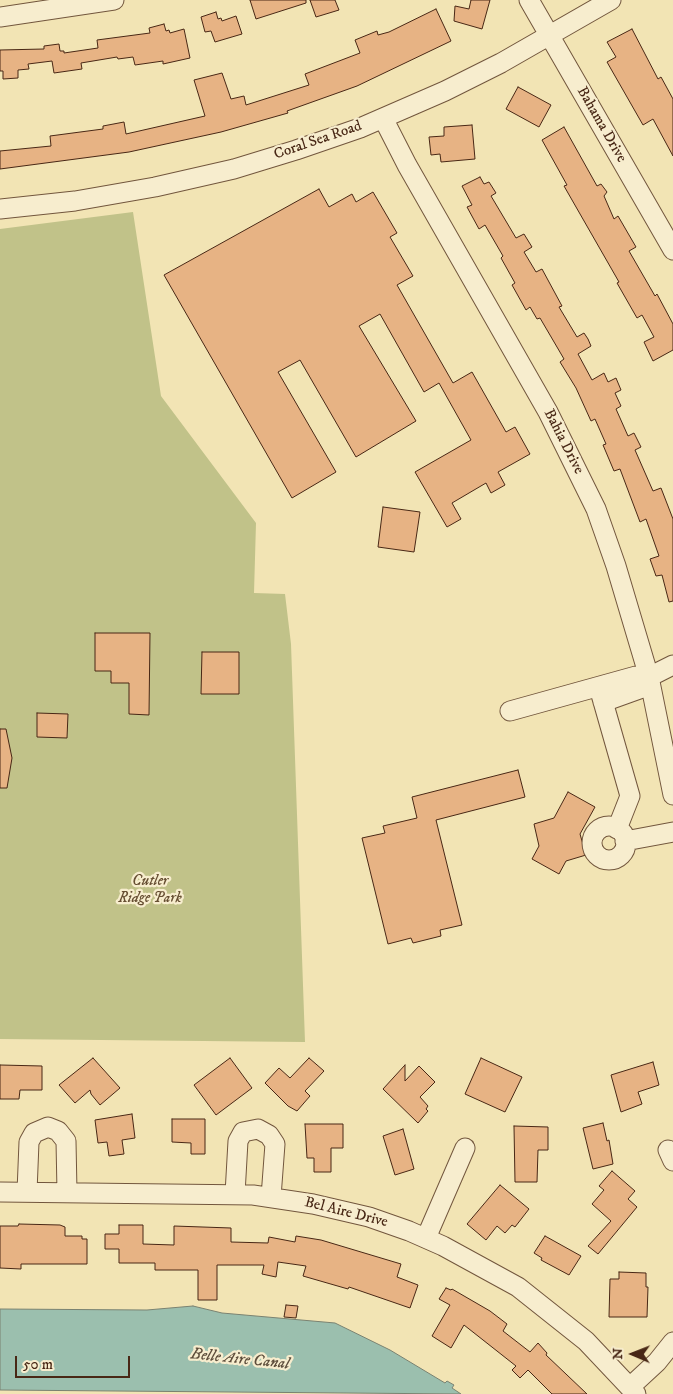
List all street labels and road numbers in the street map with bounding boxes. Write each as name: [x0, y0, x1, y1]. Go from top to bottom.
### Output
street label: Bahama Drive: [572, 84, 630, 166]
street label: Coral Sea Road: [272, 118, 364, 164]
street label: Bahia Drive: [539, 406, 587, 478]
street label: Bel Aire Drive: [302, 1194, 390, 1232]

